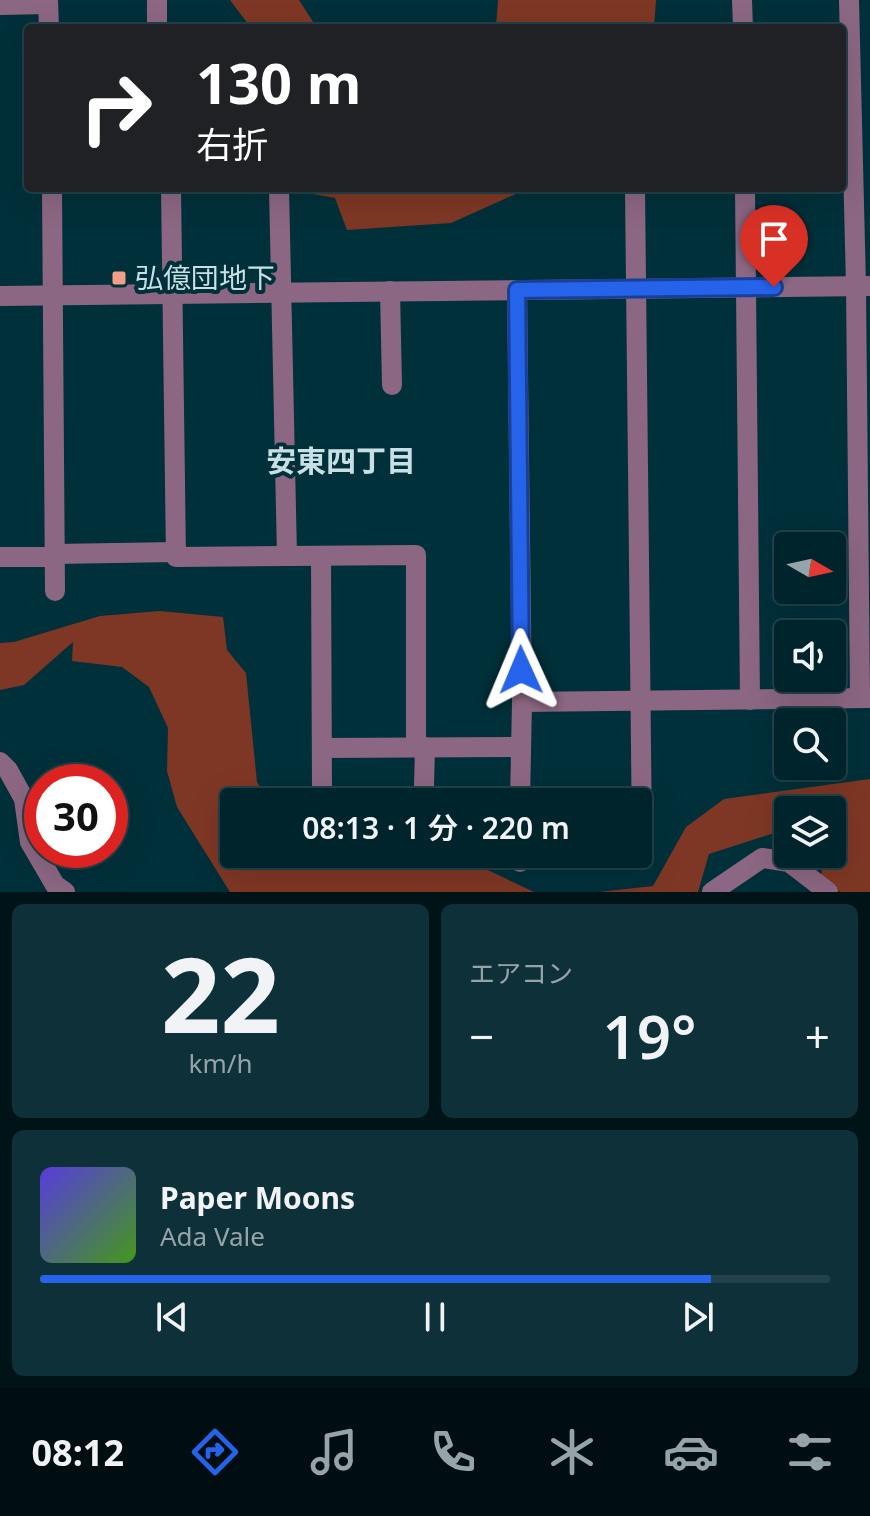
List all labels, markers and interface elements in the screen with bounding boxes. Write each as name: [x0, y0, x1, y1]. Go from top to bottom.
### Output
text: 130 m: [196, 44, 361, 120]
icon: right: [64, 56, 168, 160]
text: 右折: [196, 120, 268, 169]
pin: [740, 205, 808, 287]
icon: arrive: [752, 217, 796, 261]
place label: 弘億団地下: [135, 258, 275, 296]
marker: 弘億団地下: [110, 269, 128, 287]
district label: 安東四丁目: [266, 440, 416, 481]
north arrow: [774, 532, 846, 604]
map controls: [774, 532, 846, 868]
button: sound: [774, 620, 846, 692]
position arrow: [479, 628, 563, 712]
button: search: [774, 708, 846, 780]
speed limit sign: 30: [24, 764, 128, 868]
button: layers: [774, 796, 846, 868]
text: 08:13 · 1 分 · 220 m: [302, 807, 570, 848]
text: 22: [161, 922, 280, 1063]
text: エアコン: [469, 955, 573, 991]
text: 19°: [602, 995, 697, 1077]
text: −: [469, 1006, 494, 1066]
text: +: [805, 1006, 830, 1066]
text: km/h: [189, 1045, 252, 1081]
text: Paper Moons: [160, 1177, 355, 1218]
text: Ada Vale: [160, 1218, 265, 1254]
icon: previous: [150, 1295, 194, 1339]
icon: pause: [413, 1295, 457, 1339]
icon: next: [676, 1295, 720, 1339]
icon: directions: [187, 1424, 243, 1480]
icon: music: [306, 1424, 362, 1480]
icon: phone: [425, 1424, 481, 1480]
icon: climate: [544, 1424, 600, 1480]
icon: car: [663, 1424, 719, 1480]
icon: filters: [782, 1424, 838, 1480]
text: 08:12: [32, 1428, 124, 1477]

